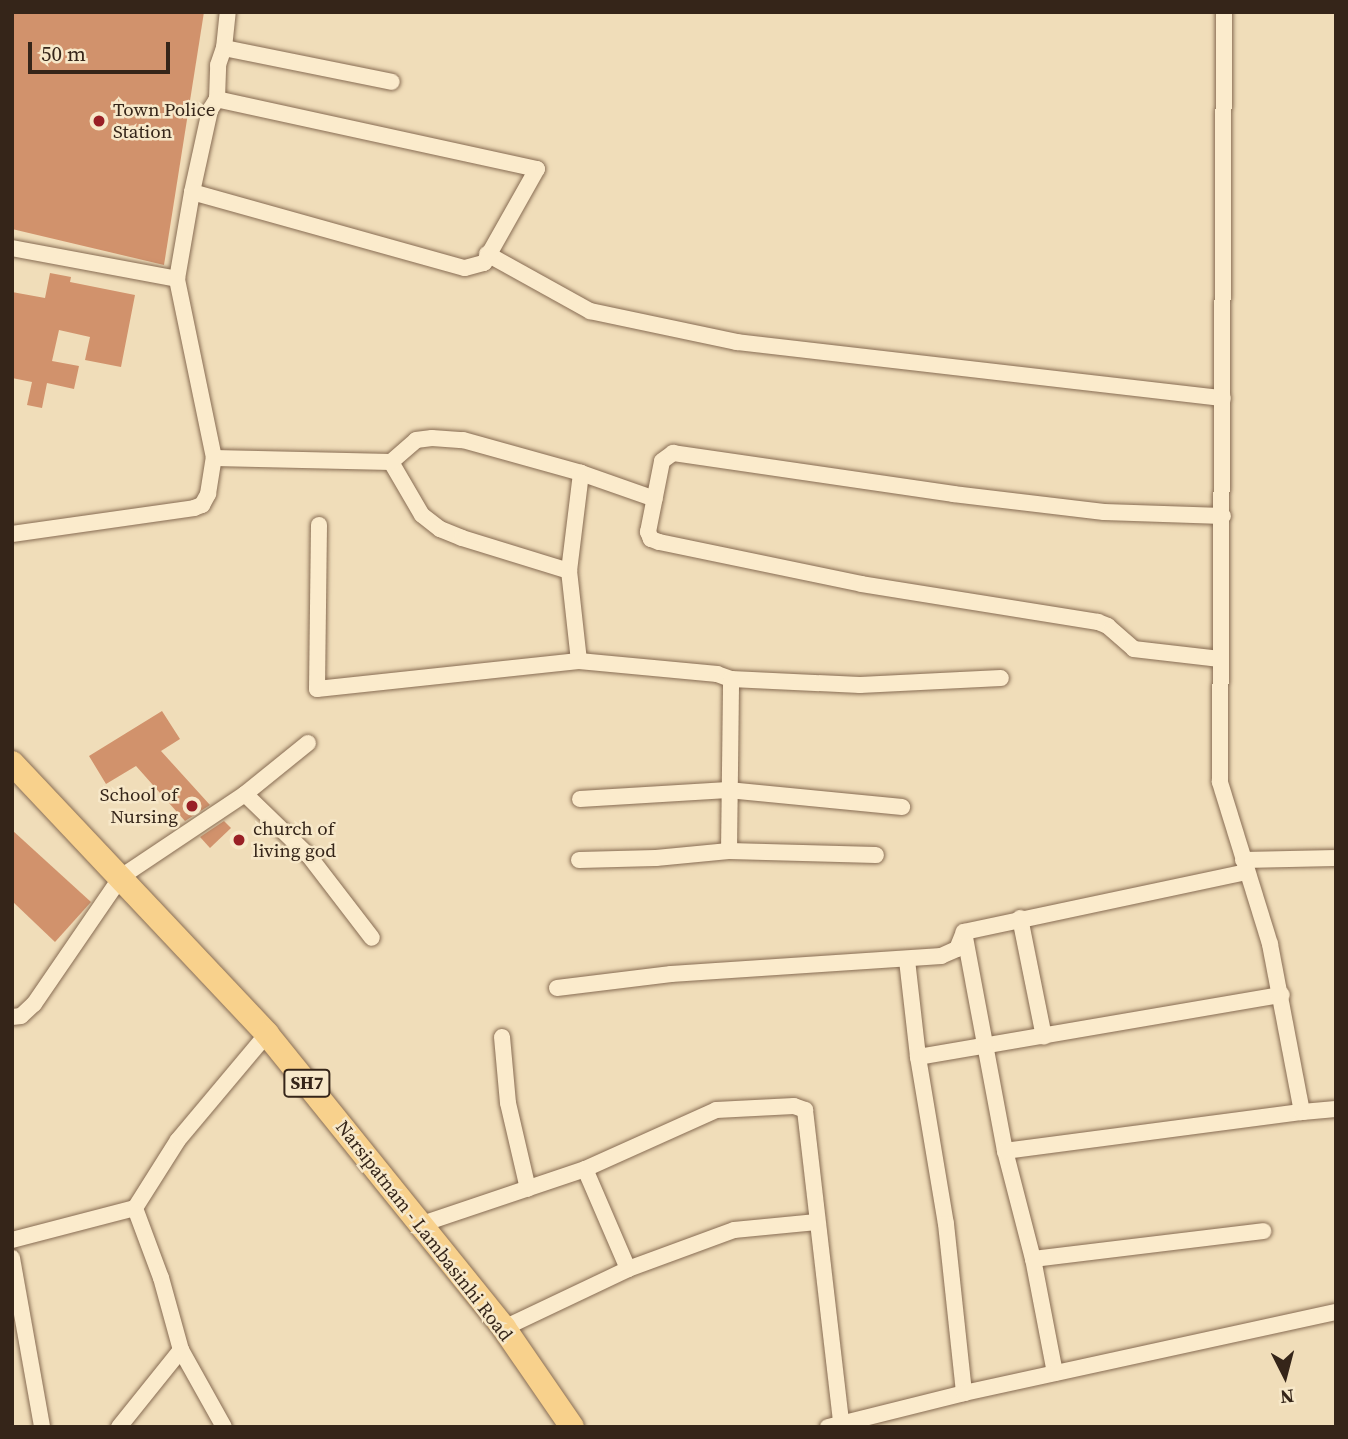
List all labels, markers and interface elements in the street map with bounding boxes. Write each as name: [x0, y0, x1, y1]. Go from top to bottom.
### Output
scale bar: [32, 28, 173, 72]
text: 50 m: [41, 39, 86, 68]
place label: Town Police Station: [113, 99, 215, 143]
marker: Town Police Station: [91, 113, 107, 129]
place label: School of Nursing: [100, 784, 178, 828]
marker: School of Nursing: [184, 798, 200, 814]
place label: church of living god: [253, 818, 336, 862]
marker: church of living god: [231, 832, 247, 848]
road number: SH7: [282, 1068, 332, 1098]
street label: Narsipatnam - Lambasinhi Road: [331, 1116, 517, 1346]
north arrow: [1250, 1341, 1320, 1411]
text: N: [1279, 1383, 1295, 1411]

